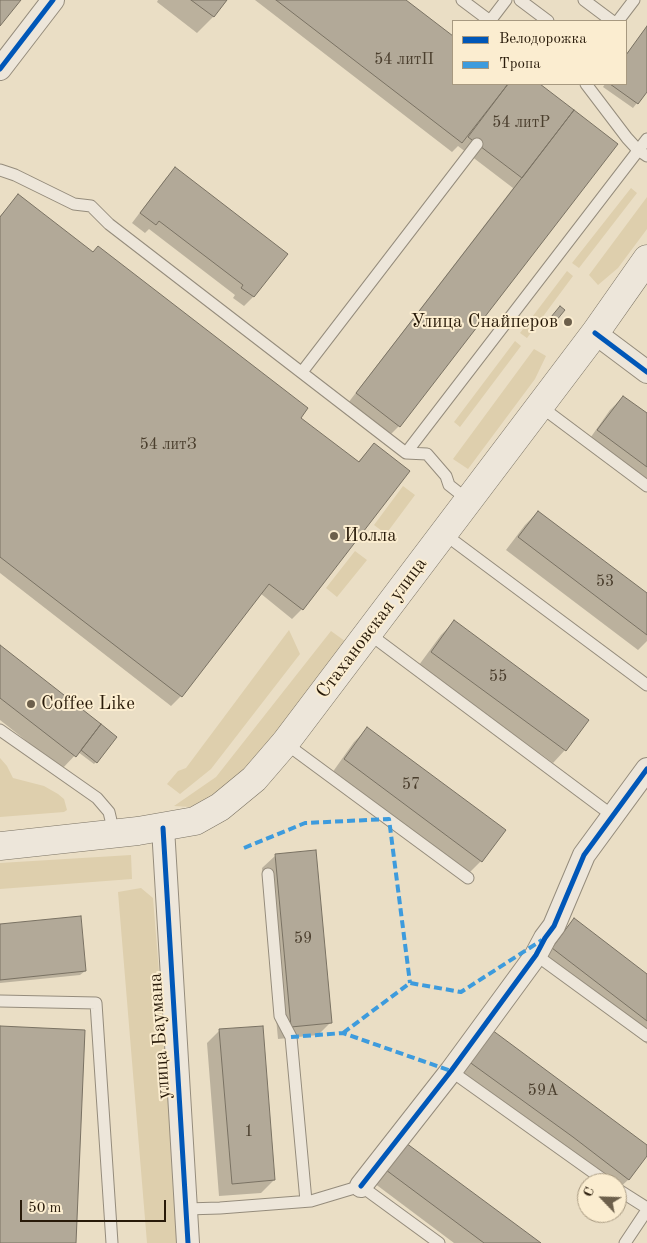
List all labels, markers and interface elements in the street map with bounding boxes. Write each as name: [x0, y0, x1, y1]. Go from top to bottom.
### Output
legend: [452, 20, 627, 85]
text: Велодорожка: [499, 32, 587, 47]
house number: 54 литП: [374, 50, 434, 70]
text: Тропа: [499, 57, 541, 72]
house number: 54 литР: [492, 113, 550, 133]
place label: Улица Снайперов: [411, 311, 558, 333]
marker: Улица Снайперов: [562, 316, 574, 328]
house number: 54 литЗ: [139, 435, 197, 455]
place label: Иолла: [344, 525, 397, 547]
marker: Иолла: [328, 530, 340, 542]
street label: Стахановская улица: [312, 553, 432, 703]
house number: 53: [596, 572, 614, 592]
house number: 55: [489, 667, 507, 687]
place label: Coffee Like: [41, 693, 135, 715]
marker: Coffee Like: [25, 698, 37, 710]
house number: 57: [402, 775, 420, 795]
house number: 59: [294, 929, 312, 949]
street label: улица Баумана: [144, 972, 176, 1100]
house number: 59А: [528, 1081, 558, 1101]
house number: 1: [244, 1122, 254, 1142]
north arrow: [577, 1173, 627, 1223]
text: С: [581, 1185, 597, 1199]
scale bar: [22, 1190, 169, 1222]
text: 50 m: [28, 1201, 62, 1216]

